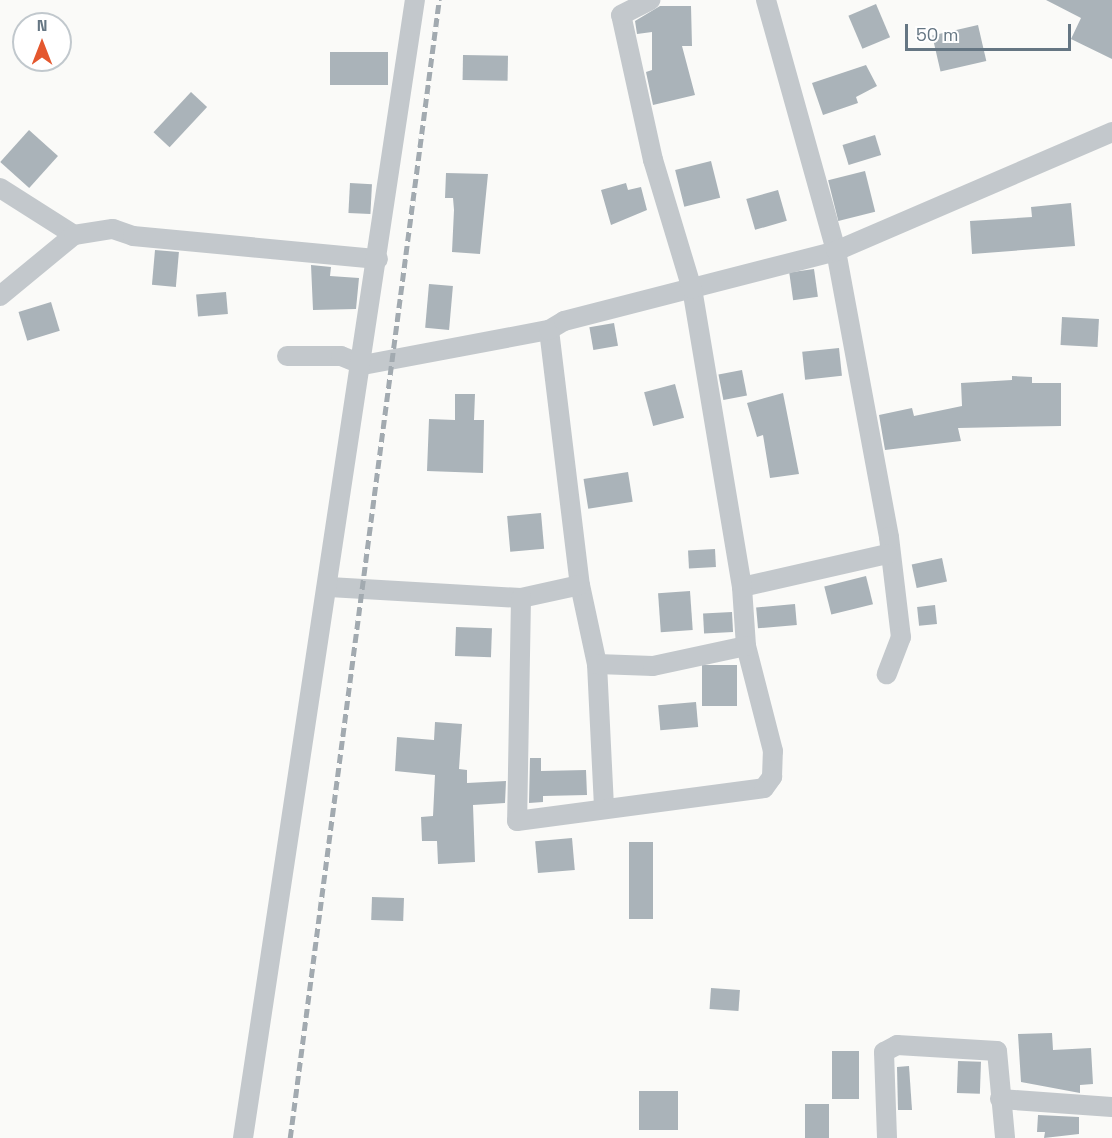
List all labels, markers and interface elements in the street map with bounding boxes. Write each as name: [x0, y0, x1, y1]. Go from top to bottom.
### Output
north arrow: [12, 12, 72, 72]
scale bar: [908, 12, 1074, 50]
text: N: [37, 15, 47, 36]
text: 50 m: [916, 23, 958, 46]

